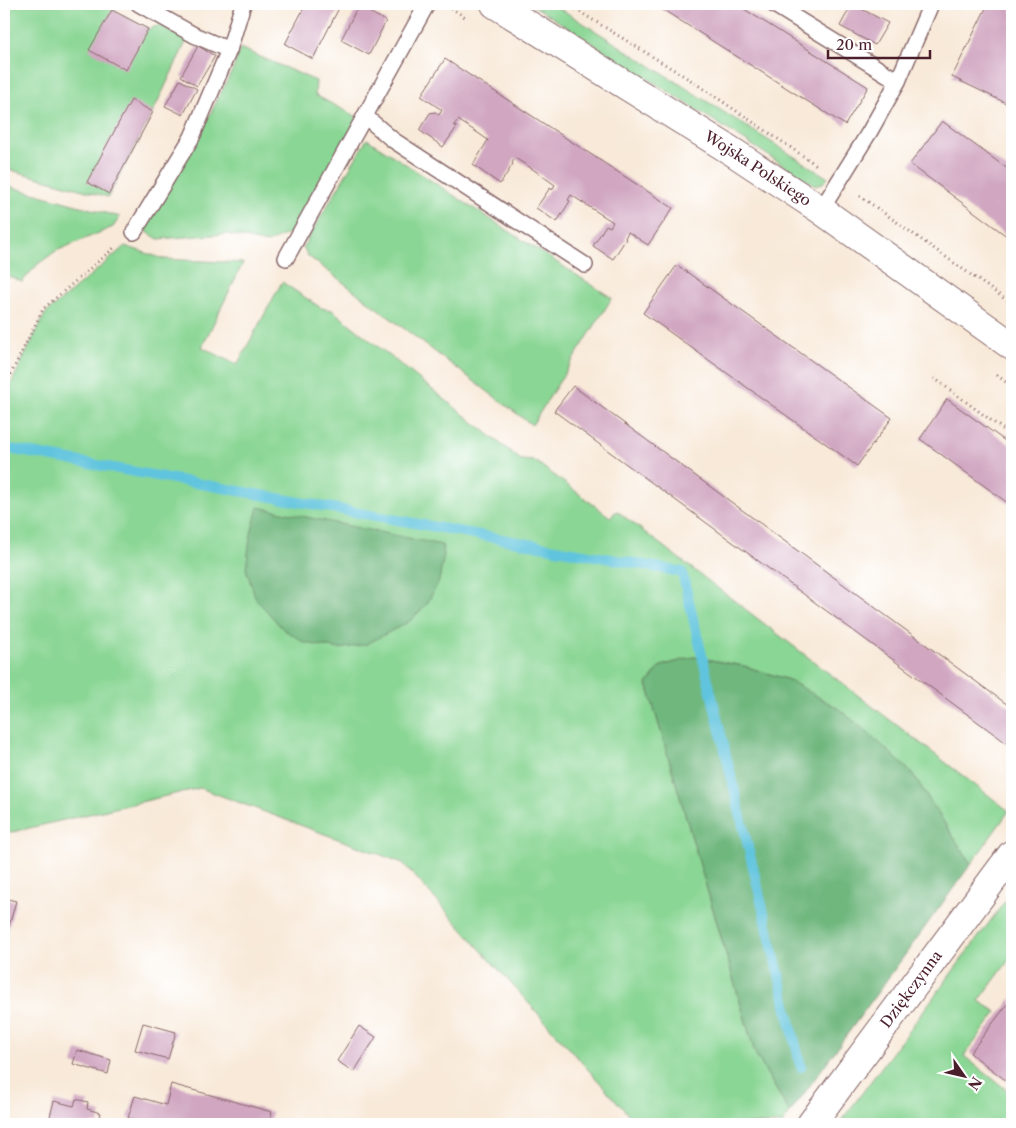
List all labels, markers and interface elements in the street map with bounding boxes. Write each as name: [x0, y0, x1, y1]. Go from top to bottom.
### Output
scale bar: [828, 28, 931, 60]
text: 20 m: [836, 35, 872, 54]
street label: Wojska Polskiego: [700, 126, 815, 210]
street label: Dziękczynna: [876, 946, 946, 1031]
north arrow: [938, 1050, 988, 1100]
text: N: [964, 1073, 986, 1093]

